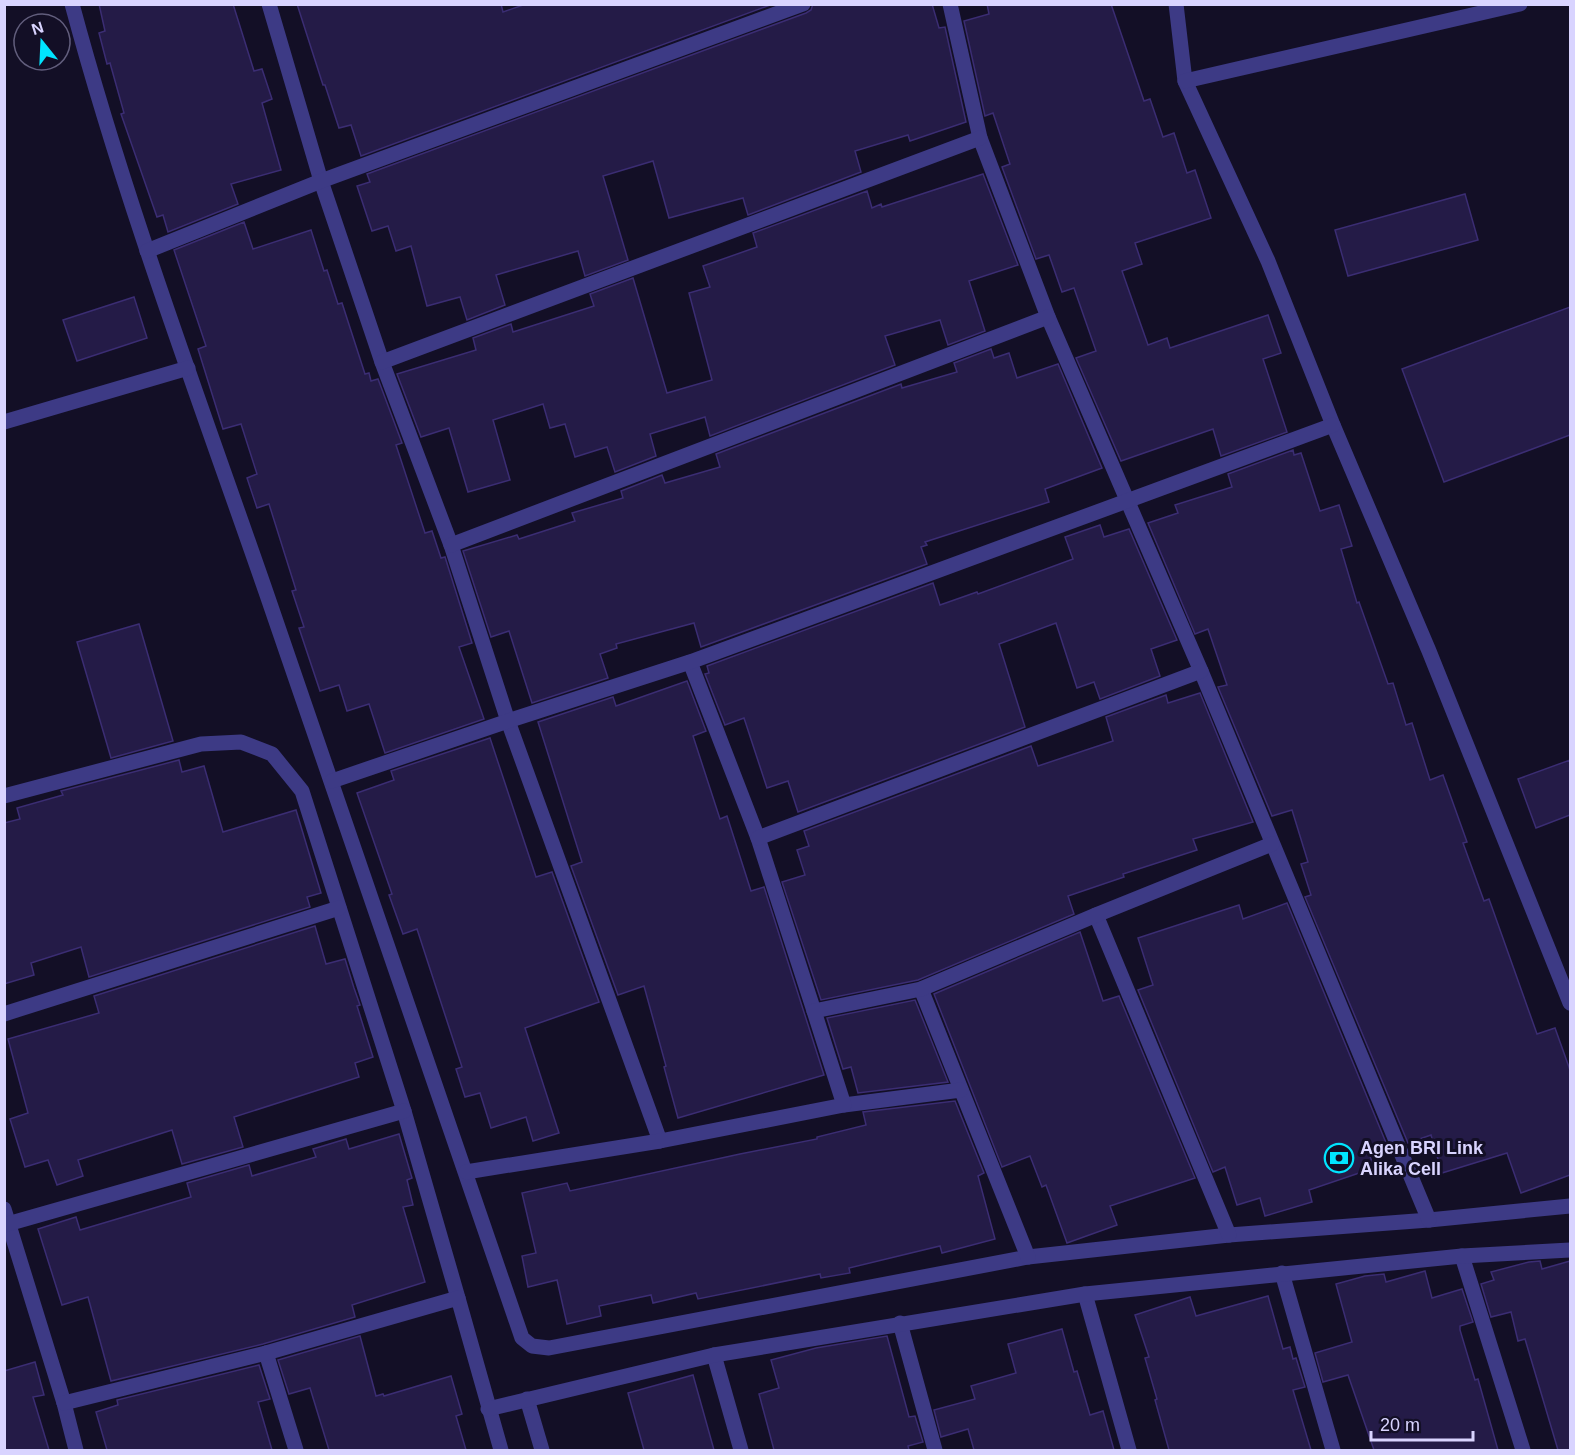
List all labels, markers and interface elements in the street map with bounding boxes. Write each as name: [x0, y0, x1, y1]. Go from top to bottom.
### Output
north arrow: [12, 12, 72, 72]
text: N: [29, 18, 46, 38]
place label: Agen BRI Link Alika Cell: [1360, 1138, 1484, 1179]
bank icon: Agen BRI Link Alika Cell: [1323, 1142, 1355, 1174]
scale bar: [1371, 1404, 1473, 1442]
text: 20 m: [1380, 1415, 1420, 1435]

